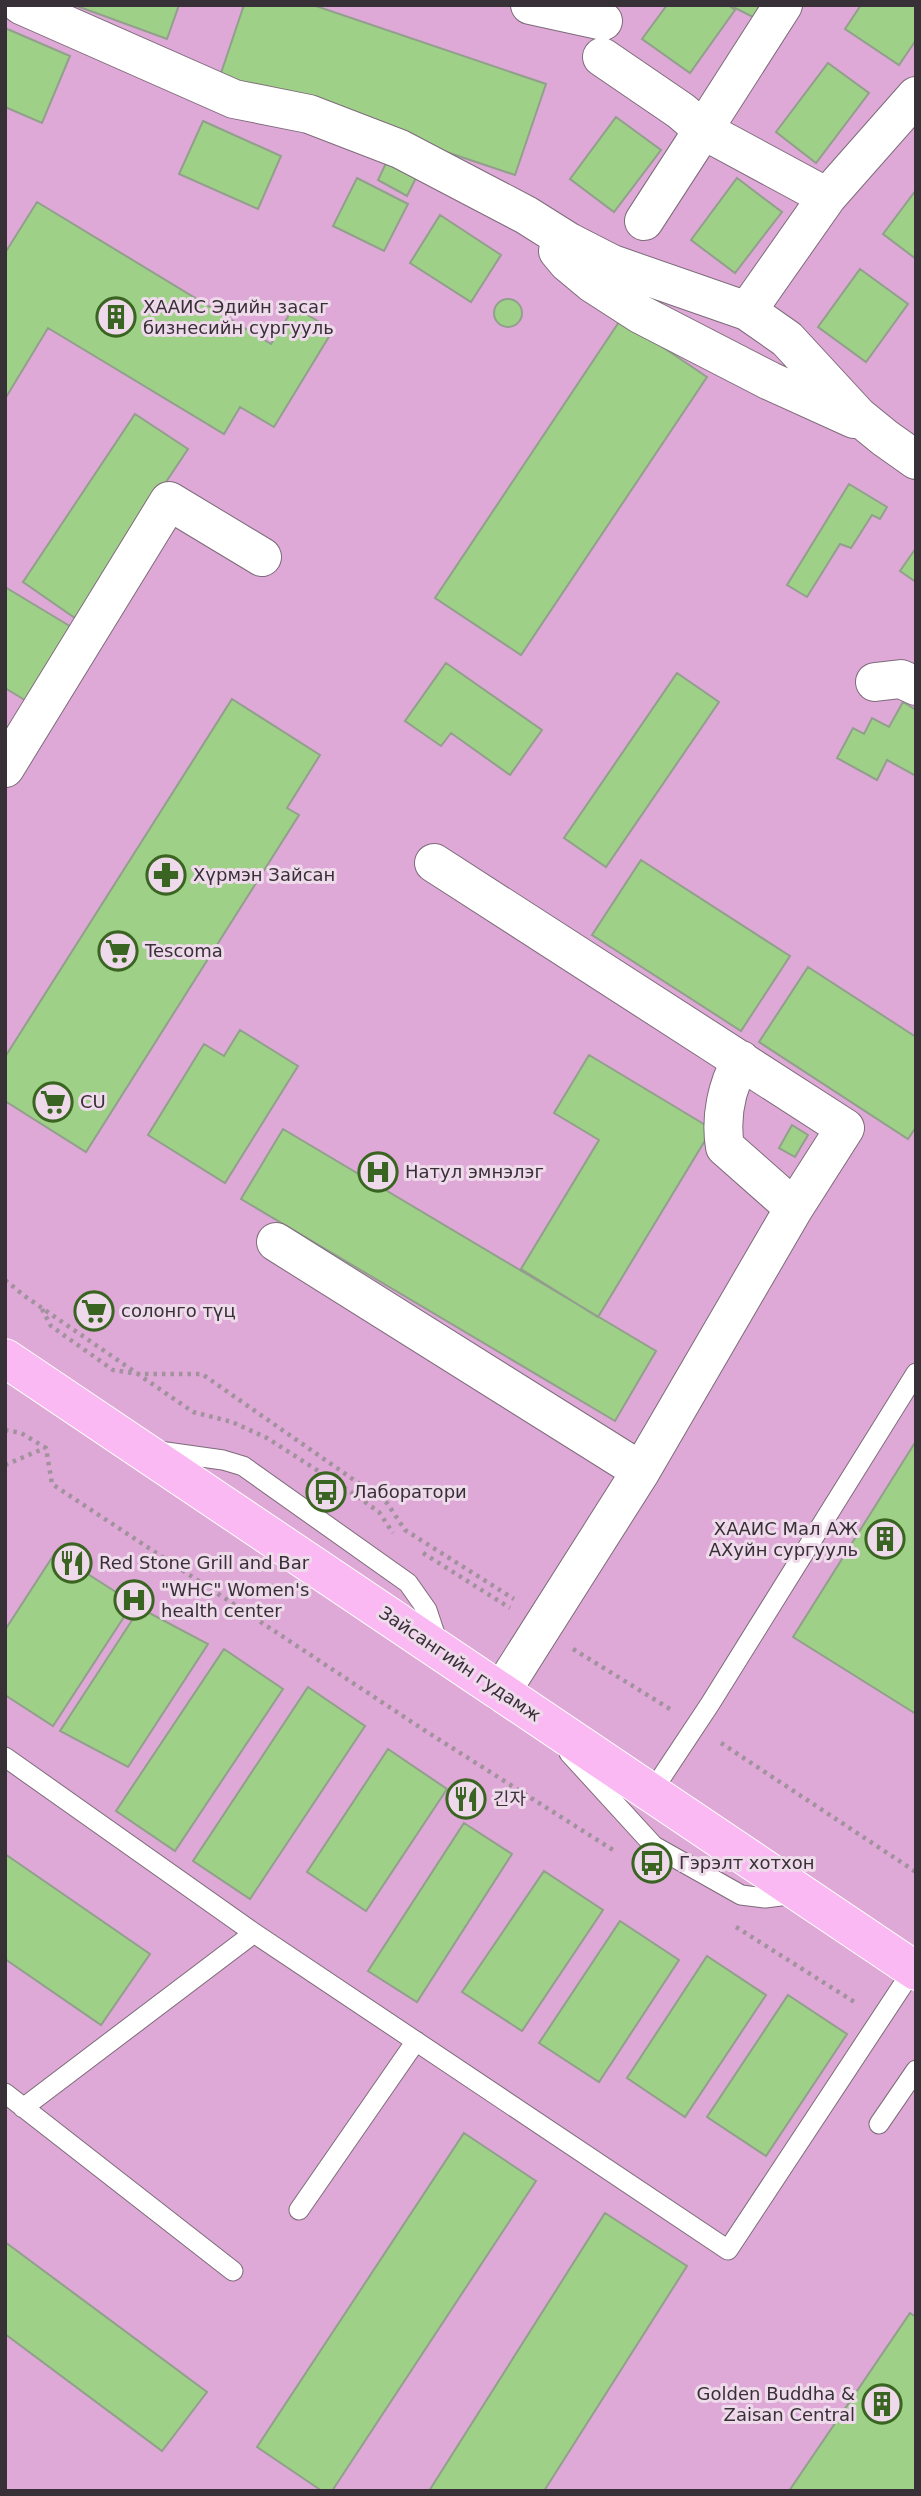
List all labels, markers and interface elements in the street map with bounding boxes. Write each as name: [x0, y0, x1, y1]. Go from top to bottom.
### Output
building icon: ХААИС Эдийн засаг бизнесийн сургууль: [95, 296, 137, 338]
place label: ХААИС Эдийн засаг бизнесийн сургууль: [143, 296, 334, 338]
pharmacy icon: Хүрмэн Зайсан: [145, 854, 187, 896]
place label: Хүрмэн Зайсан: [193, 864, 335, 885]
supermarket icon: Tescoma: [97, 930, 139, 972]
place label: Tescoma: [144, 940, 223, 961]
supermarket icon: CU: [32, 1081, 74, 1123]
place label: CU: [80, 1091, 106, 1112]
hospital icon: Натул эмнэлэг: [357, 1151, 399, 1193]
place label: Натул эмнэлэг: [405, 1161, 544, 1182]
supermarket icon: солонго түц: [73, 1290, 115, 1332]
place label: солонго түц: [121, 1300, 236, 1321]
bus stop icon: Лаборатори: [305, 1471, 347, 1513]
place label: Лаборатори: [353, 1481, 467, 1502]
place label: ХААИС Мал АЖ АХуйн сургууль: [709, 1518, 859, 1560]
building icon: ХААИС Мал АЖ АХуйн сургууль: [864, 1518, 906, 1560]
restaurant icon: Red Stone Grill and Bar: [51, 1542, 93, 1584]
place label: Red Stone Grill and Bar: [99, 1552, 310, 1573]
hospital icon: "WHC" Women's health center: [113, 1579, 155, 1621]
place label: "WHC" Women's health center: [161, 1579, 309, 1621]
street label: Зайсангийн гудамж: [375, 1602, 545, 1726]
restaurant icon: 긴자: [445, 1778, 487, 1820]
place label: 긴자: [493, 1788, 527, 1809]
bus stop icon: Гэрэлт хотхон: [631, 1842, 673, 1884]
place label: Гэрэлт хотхон: [679, 1852, 814, 1873]
place label: Golden Buddha & Zaisan Central: [697, 2383, 855, 2425]
building icon: Golden Buddha & Zaisan Central: [861, 2383, 903, 2425]

